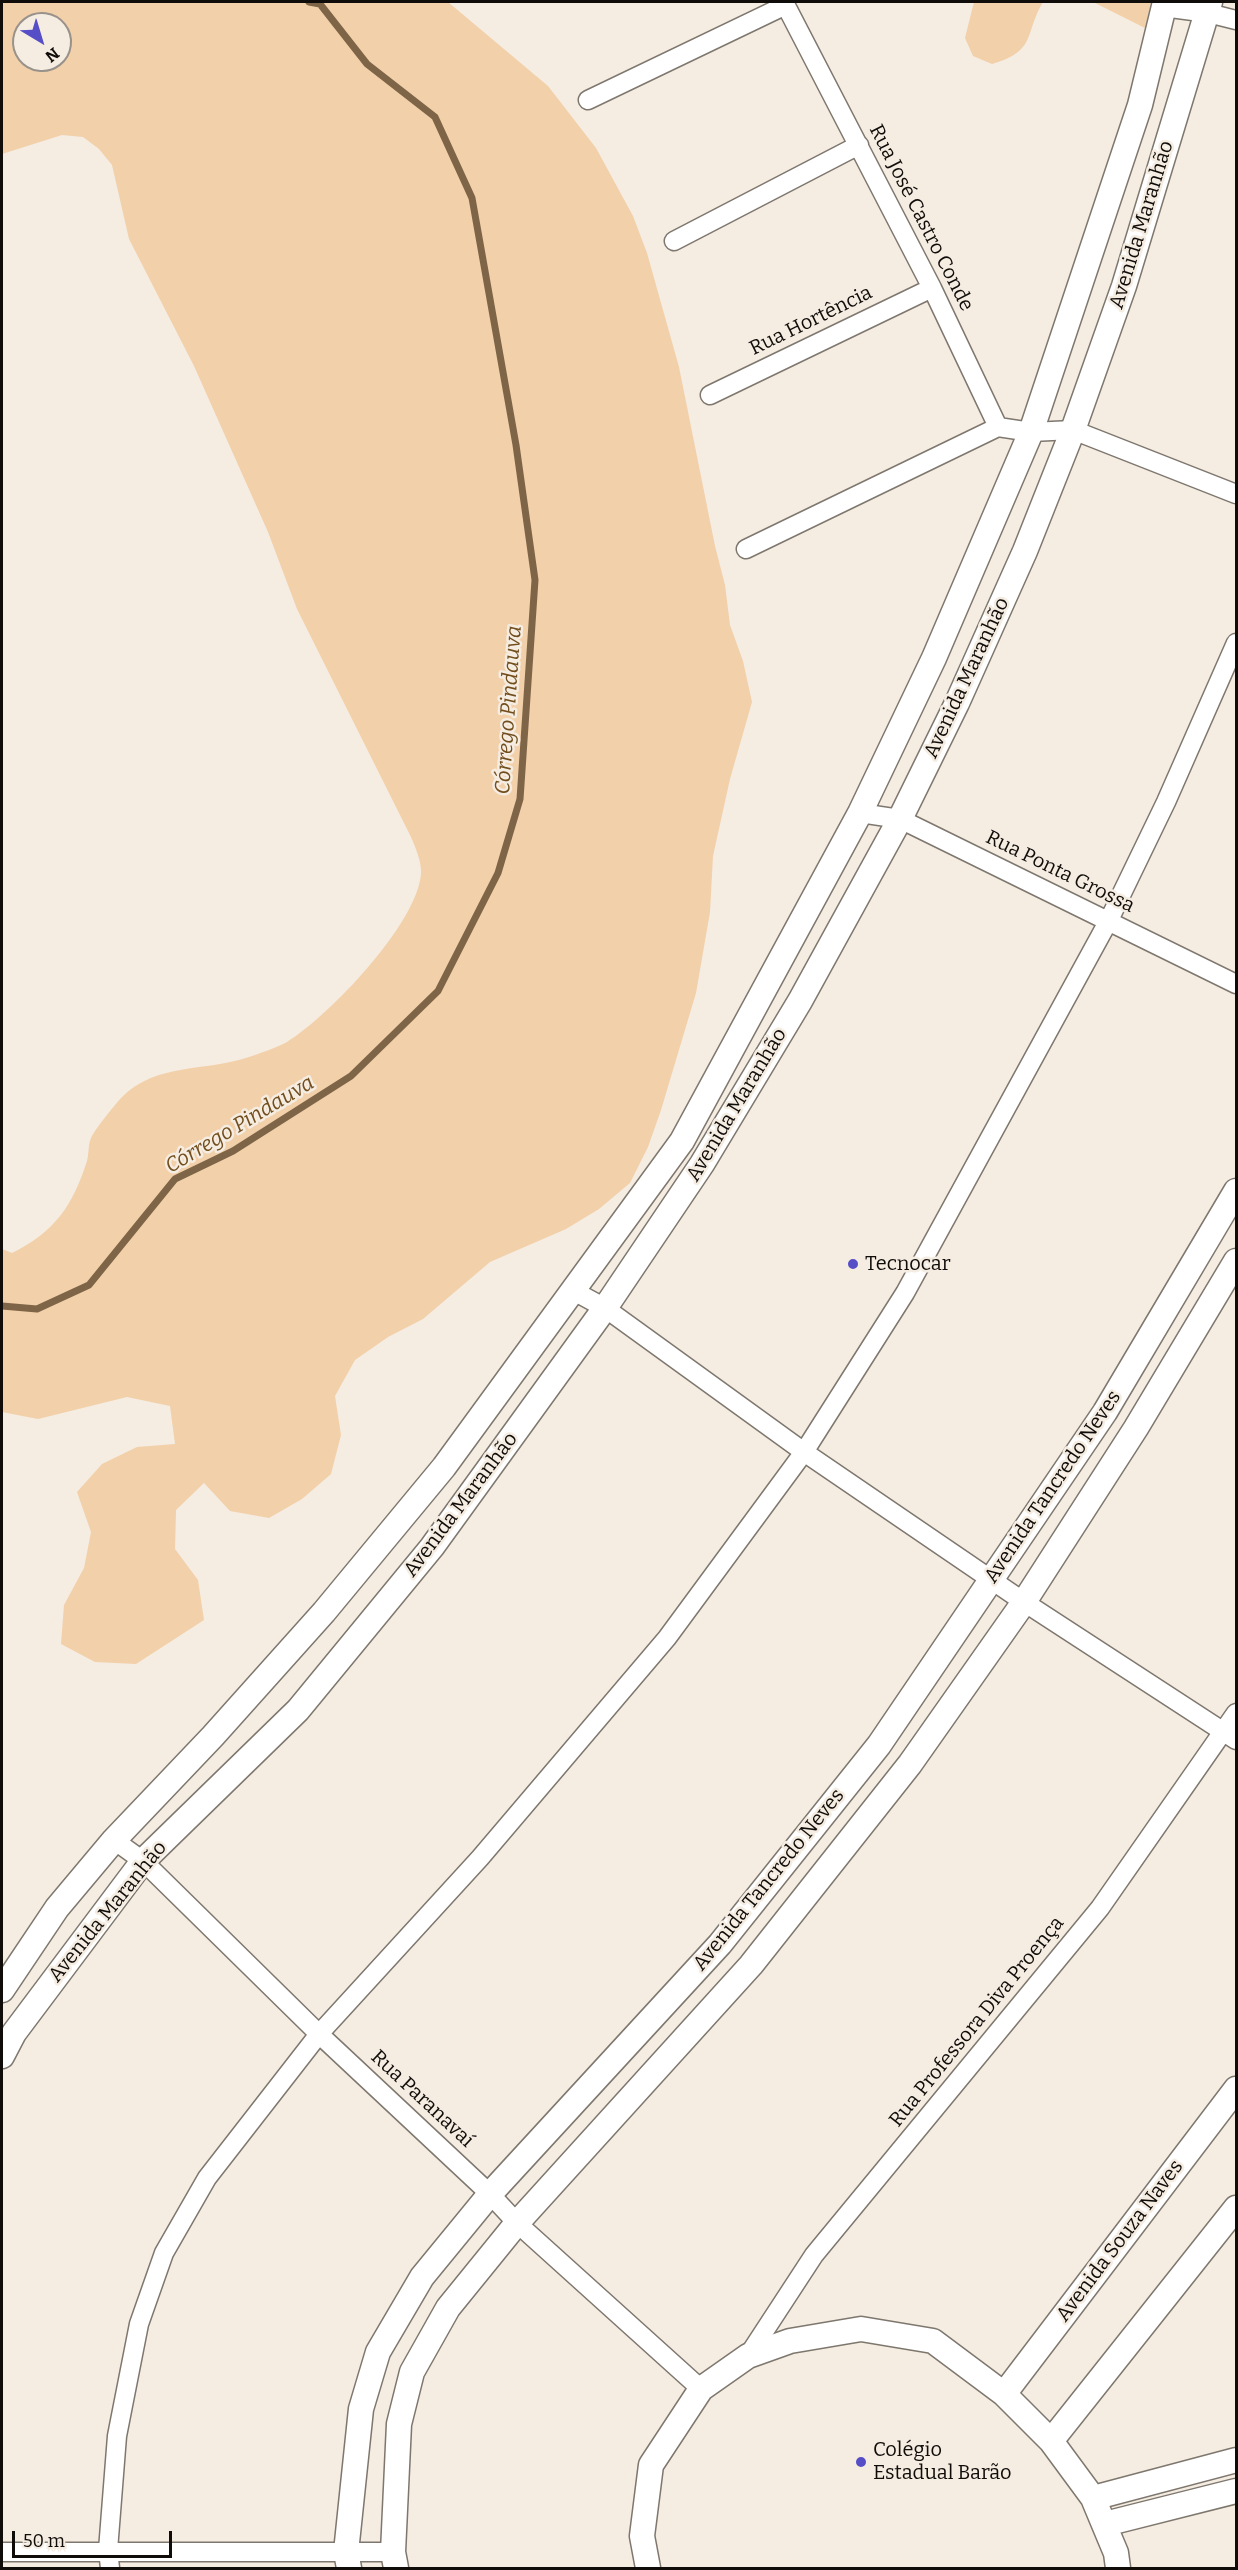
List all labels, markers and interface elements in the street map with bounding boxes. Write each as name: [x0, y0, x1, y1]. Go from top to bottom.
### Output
north arrow: [12, 12, 72, 72]
text: N: [41, 44, 63, 66]
street label: Rua José Castro Conde: [864, 121, 978, 315]
street label: Avenida Maranhão: [1105, 138, 1179, 312]
street label: Rua Hortência: [746, 281, 876, 361]
street label: Avenida Maranhão: [919, 594, 1015, 762]
water label: Córrego Pindauva: [491, 625, 527, 795]
street label: Rua Ponta Grossa: [982, 826, 1138, 918]
street label: Avenida Maranhão: [682, 1024, 792, 1186]
water label: Córrego Pindauva: [161, 1071, 319, 1179]
place label: Tecnocar: [865, 1252, 950, 1276]
marker: Tecnocar: [846, 1257, 860, 1271]
street label: Avenida Tancredo Neves: [980, 1386, 1126, 1588]
street label: Avenida Maranhão: [399, 1428, 523, 1582]
street label: Avenida Tancredo Neves: [688, 1784, 850, 1976]
street label: Avenida Maranhão: [44, 1837, 172, 1987]
street label: Rua Professora Diva Proença: [885, 1912, 1069, 2132]
street label: Rua Paranavaí: [366, 2045, 478, 2153]
street label: Avenida Souza Naves: [1051, 2155, 1189, 2327]
place label: Colégio Estadual Barão: [873, 2438, 1012, 2485]
marker: Colégio Estadual Barão: [854, 2455, 868, 2469]
scale bar: [15, 2519, 176, 2557]
text: 50 m: [23, 2530, 65, 2552]

